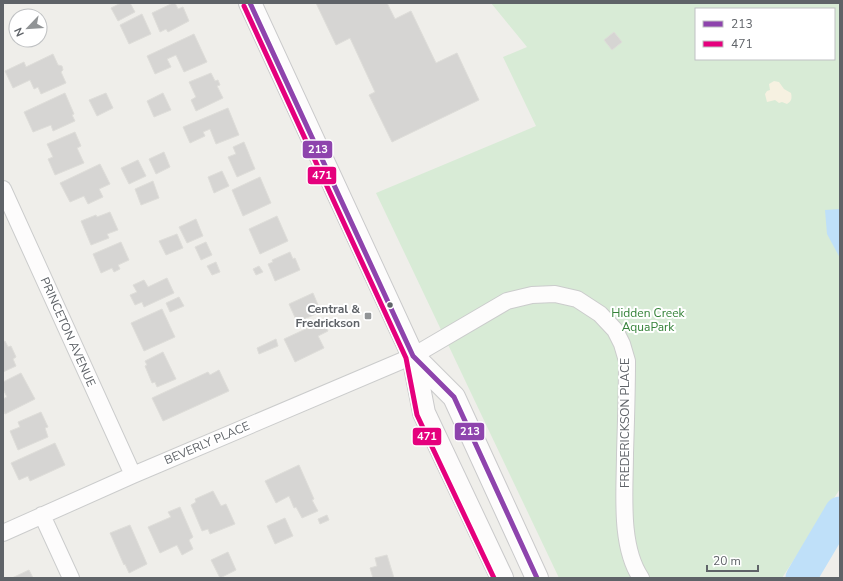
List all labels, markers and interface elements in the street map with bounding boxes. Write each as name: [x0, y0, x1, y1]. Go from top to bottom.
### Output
north arrow: [8, 8, 48, 48]
legend: [695, 8, 835, 60]
text: 213: [731, 16, 753, 32]
text: N: [11, 25, 28, 39]
text: 471: [731, 36, 753, 52]
line badge: 213: [302, 140, 333, 159]
text: 213: [308, 142, 328, 157]
line badge: 471: [307, 166, 337, 185]
text: 471: [312, 168, 332, 183]
street label: PRINCETON AVENUE: [37, 275, 99, 389]
unlabelled marker: [385, 300, 395, 310]
place label: Central & Fredrickson: [296, 301, 360, 331]
park label: Hidden Creek AquaPark: [611, 305, 686, 335]
marker: Central & Fredrickson: [363, 311, 373, 321]
street label: FREDERICKSON PLACE: [617, 358, 633, 488]
street label: BEVERLY PLACE: [162, 418, 252, 468]
line badge: 213: [454, 422, 485, 441]
text: 213: [460, 424, 480, 439]
line badge: 471: [412, 427, 442, 446]
text: 471: [417, 429, 437, 444]
scale bar: [707, 547, 758, 573]
text: 20 m: [713, 553, 741, 569]

